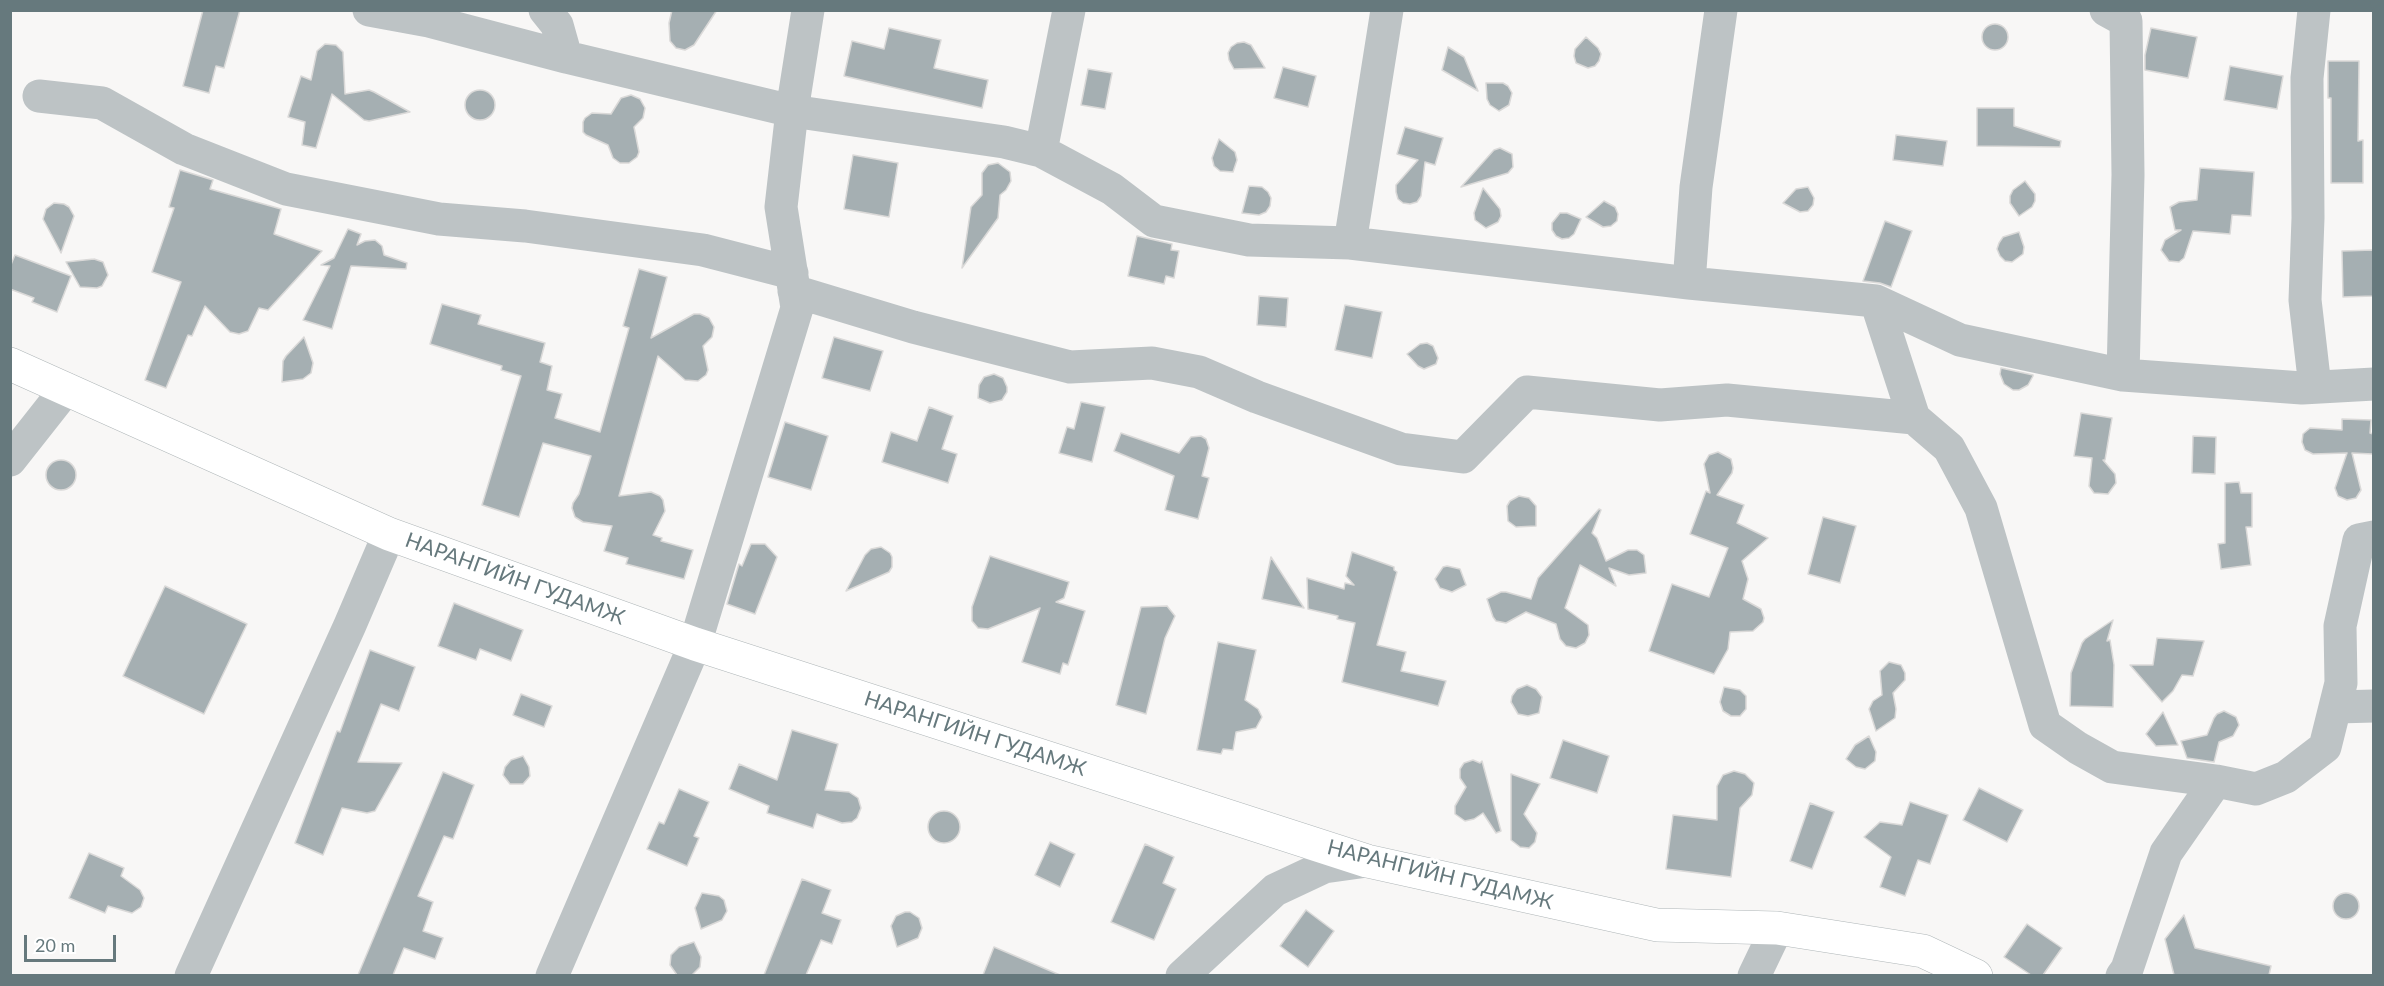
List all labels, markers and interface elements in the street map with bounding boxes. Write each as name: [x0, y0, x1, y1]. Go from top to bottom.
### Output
street label: НАРАНГИЙН ГУДАМЖ: [402, 528, 628, 630]
street label: НАРАНГИЙН ГУДАМЖ: [861, 686, 1089, 782]
street label: НАРАНГИЙН ГУДАМЖ: [1324, 835, 1556, 915]
scale bar: [27, 923, 118, 961]
text: 20 m: [35, 934, 75, 956]

